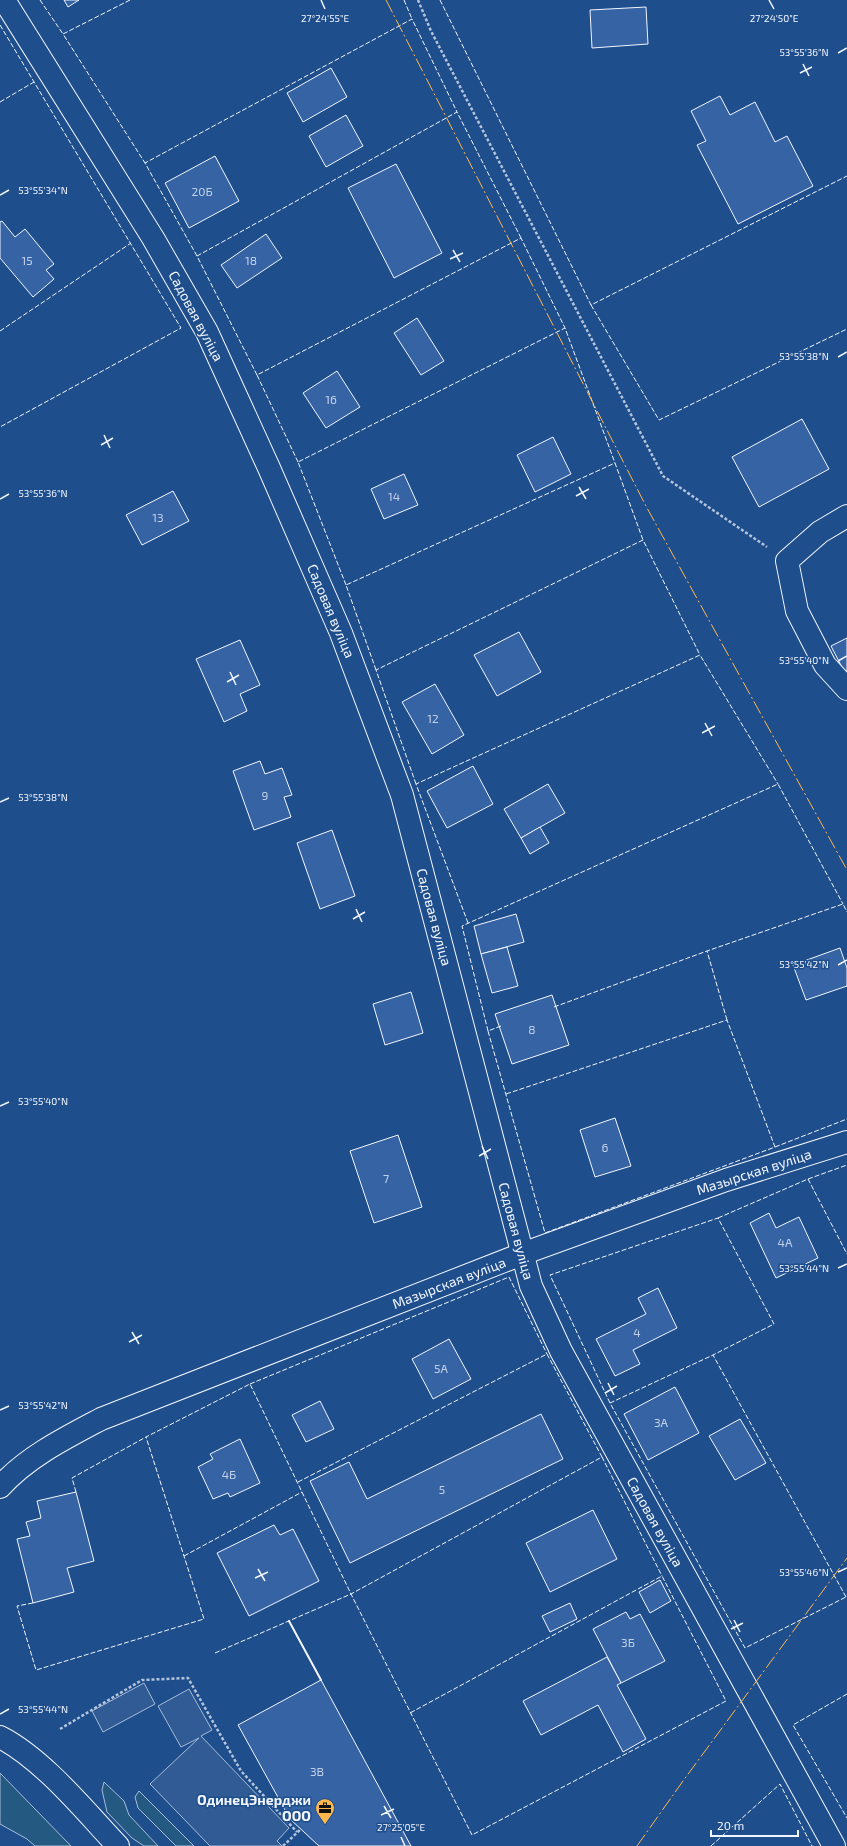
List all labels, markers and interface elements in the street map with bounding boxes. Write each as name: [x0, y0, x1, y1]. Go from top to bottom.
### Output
text: 27°24'55"E: [301, 12, 349, 24]
text: 27°24'50"E: [750, 12, 799, 24]
text: 53°55'36"N: [779, 46, 829, 58]
text: 53°55'34"N: [18, 184, 68, 196]
house number: 20Б: [191, 184, 213, 198]
house number: 15: [21, 253, 33, 267]
house number: 18: [245, 253, 257, 267]
street label: Садовая вуліца: [165, 268, 227, 364]
text: 53°55'38"N: [779, 350, 829, 362]
house number: 16: [325, 392, 337, 406]
text: 53°55'36"N: [18, 487, 68, 499]
house number: 14: [388, 489, 400, 503]
house number: 13: [152, 510, 164, 524]
street label: Садовая вуліца: [304, 561, 359, 660]
text: 53°55'40"N: [779, 654, 829, 666]
house number: 12: [427, 711, 439, 725]
house number: 9: [262, 788, 269, 802]
text: 53°55'38"N: [18, 791, 68, 803]
street label: Садовая вуліца: [413, 866, 456, 967]
text: 53°55'42"N: [779, 958, 829, 970]
house number: 8: [528, 1022, 536, 1036]
text: 53°55'40"N: [18, 1095, 68, 1107]
house number: 6: [602, 1140, 609, 1154]
street label: Мазырская вуліца: [694, 1145, 814, 1198]
house number: 7: [383, 1171, 389, 1185]
street label: Садовая вуліца: [495, 1180, 538, 1281]
house number: 4А: [778, 1235, 793, 1249]
street label: Мазырская вуліца: [390, 1253, 508, 1312]
text: 53°55'44"N: [779, 1262, 829, 1274]
house number: 4: [633, 1325, 641, 1339]
house number: 5A: [434, 1361, 448, 1375]
text: 53°55'42"N: [18, 1399, 68, 1411]
house number: 3А: [654, 1415, 669, 1429]
house number: 4Б: [222, 1467, 236, 1481]
street label: Садовая вуліца: [624, 1474, 687, 1570]
house number: 5: [439, 1482, 445, 1496]
text: 53°55'46"N: [779, 1566, 829, 1578]
house number: 3Б: [621, 1635, 635, 1649]
text: 53°55'44"N: [18, 1703, 68, 1715]
house number: 3В: [310, 1764, 324, 1778]
place label: ОдинецЭнерджи ООО: [197, 1791, 311, 1824]
office icon: ОдинецЭнерджи ООО: [314, 1797, 336, 1825]
scale bar: [711, 1812, 798, 1838]
text: 20 m: [717, 1818, 744, 1832]
text: 27°25'05"E: [377, 1821, 425, 1833]

